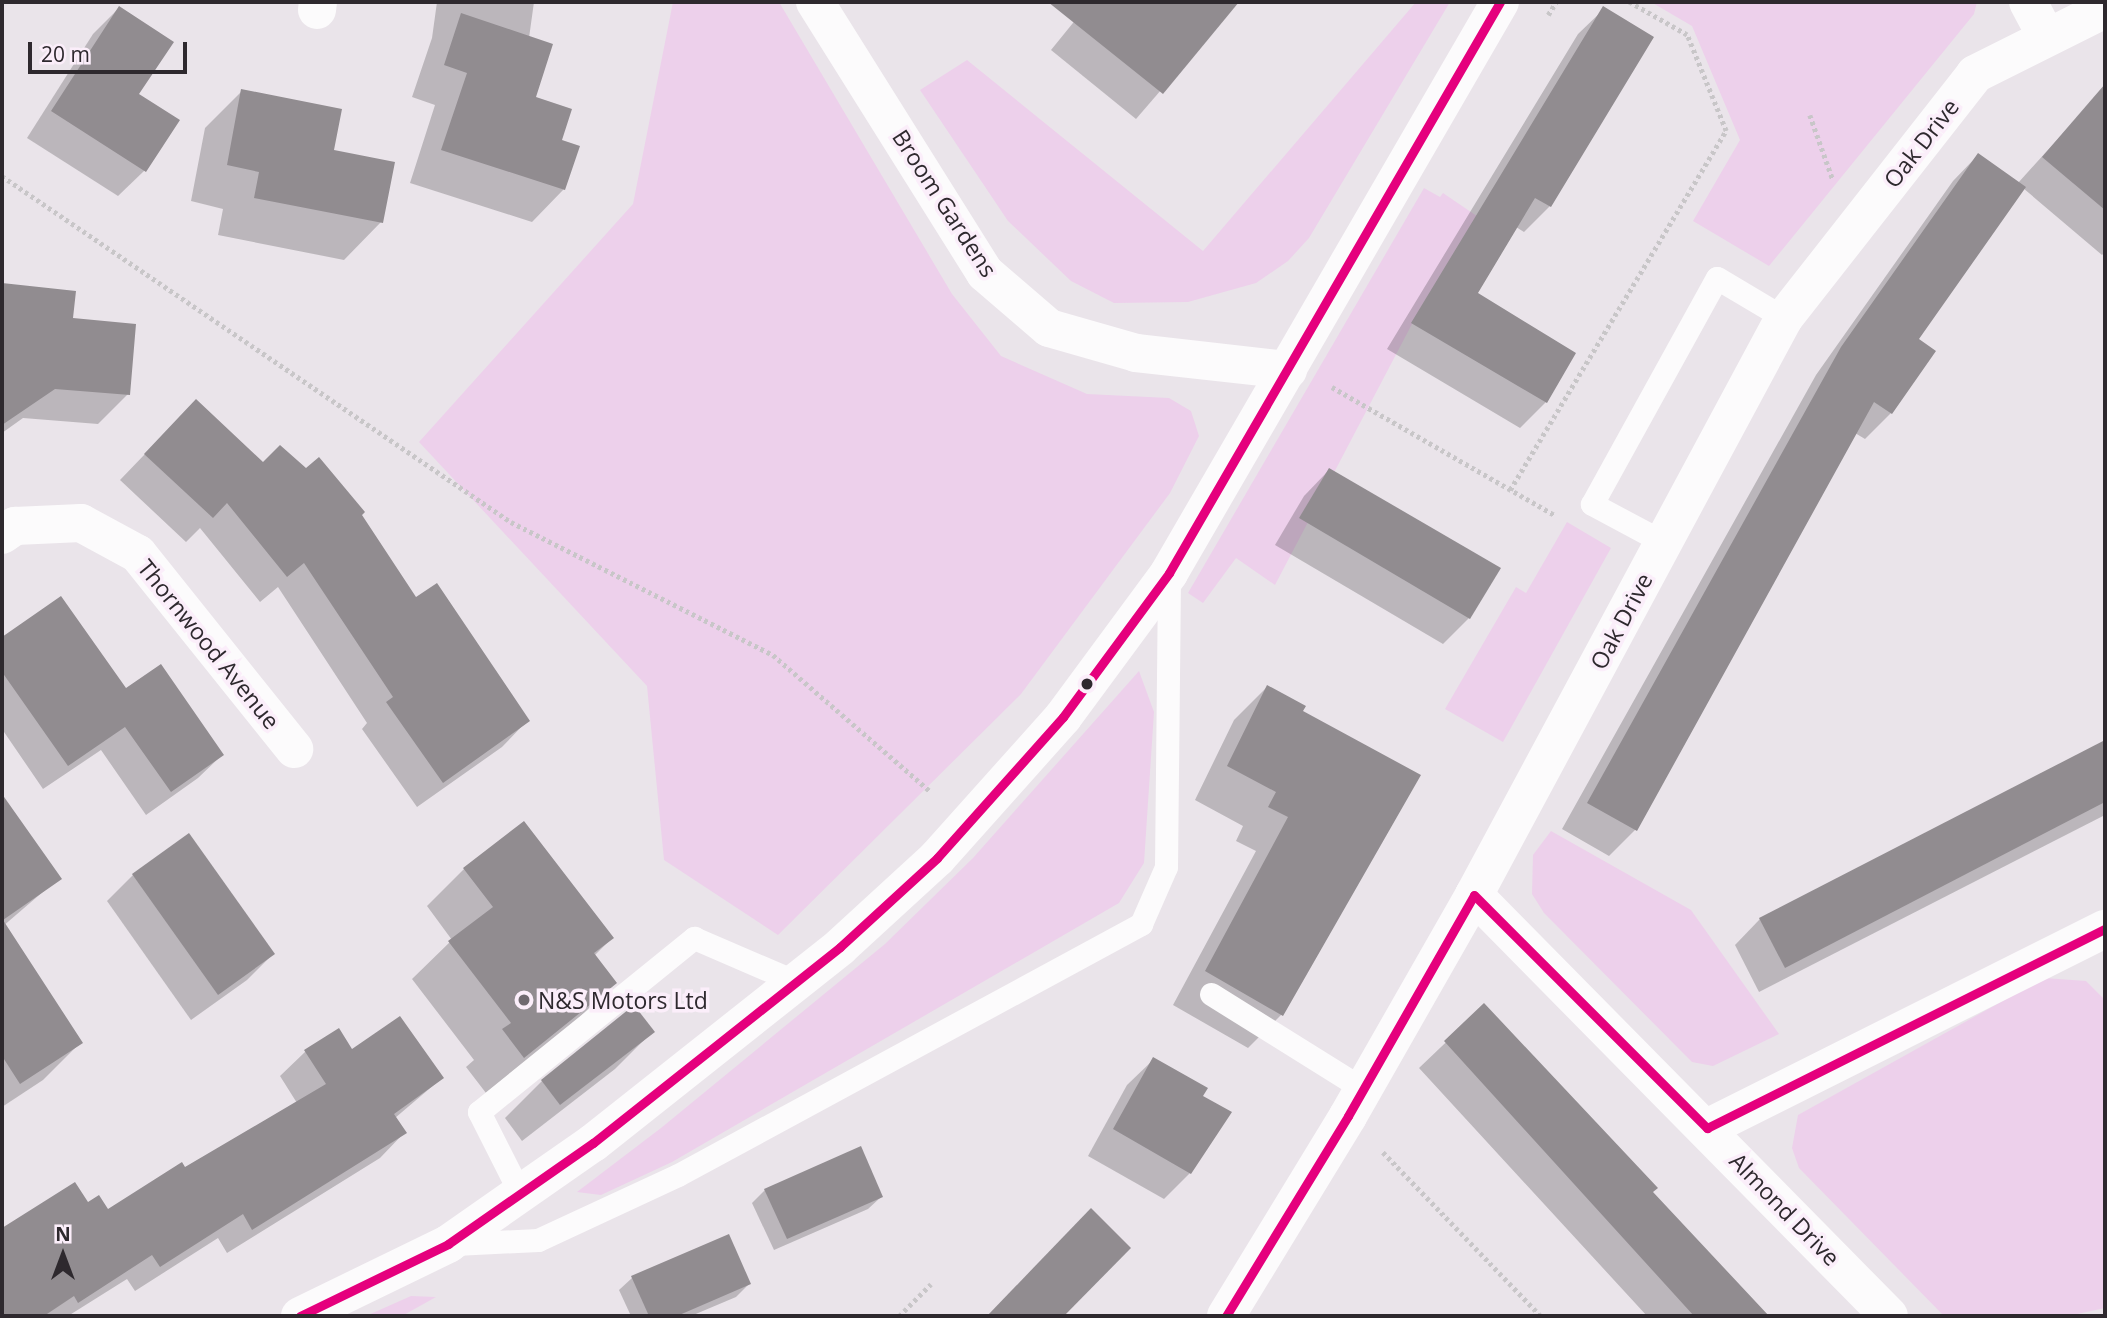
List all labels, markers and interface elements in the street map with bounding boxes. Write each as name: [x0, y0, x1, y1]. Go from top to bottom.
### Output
scale bar: [32, 28, 191, 72]
text: 20 m: [41, 40, 90, 68]
street label: Oak Drive: [1878, 93, 1964, 193]
street label: Broom Gardens: [887, 124, 1003, 282]
street label: Thornwood Avenue: [132, 554, 286, 734]
street label: Oak Drive: [1584, 568, 1658, 674]
unlabelled marker: [1080, 677, 1094, 691]
place label: N&S Motors Ltd: [538, 986, 708, 1014]
marker: N&S Motors Ltd: [516, 992, 532, 1008]
street label: Almond Drive: [1724, 1147, 1846, 1271]
north arrow: [28, 1220, 98, 1290]
text: N: [55, 1221, 71, 1247]

